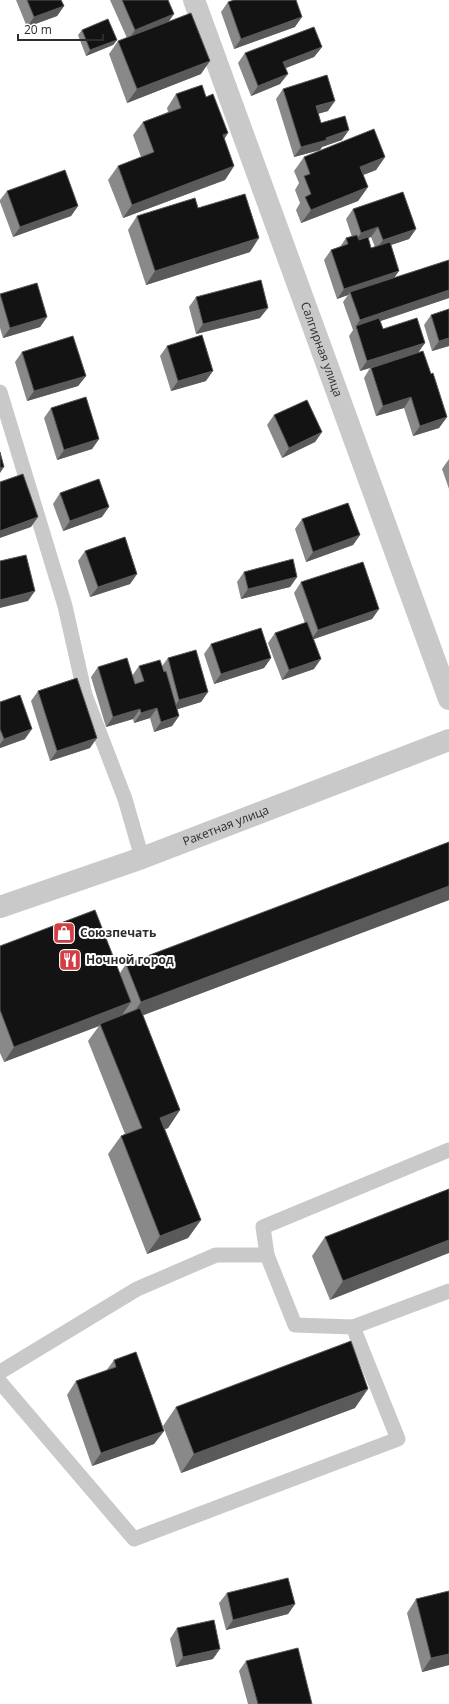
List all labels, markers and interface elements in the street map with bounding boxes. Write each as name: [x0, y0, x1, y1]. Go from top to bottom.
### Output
scale bar: [18, 16, 103, 42]
text: 20 m: [24, 21, 52, 38]
street label: Салгирная улица: [297, 299, 347, 399]
street label: Ракетная улица: [180, 801, 271, 850]
shop icon: Союзпечать: [51, 920, 77, 946]
place label: Союзпечать: [80, 924, 156, 941]
restaurant icon: Ночной город: [57, 947, 83, 973]
place label: Ночной город: [86, 951, 174, 968]

